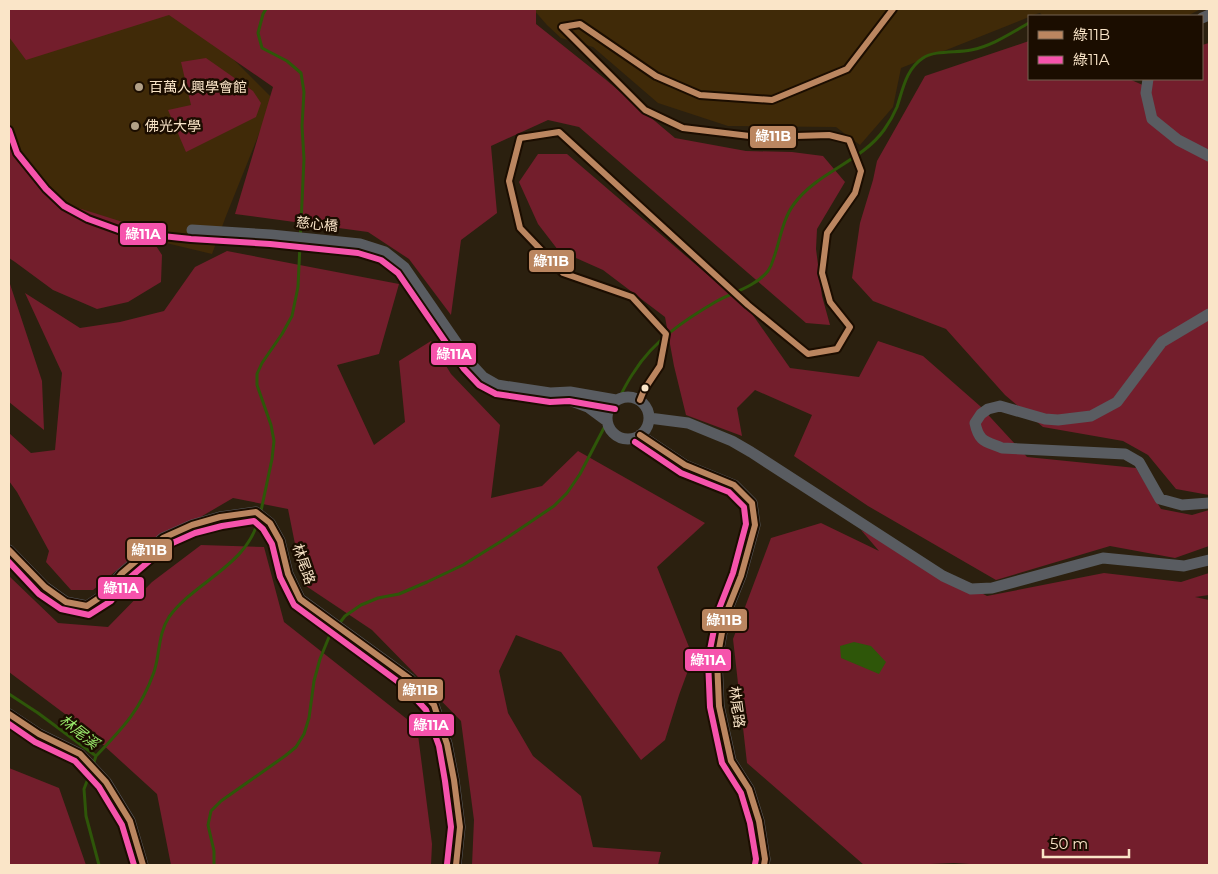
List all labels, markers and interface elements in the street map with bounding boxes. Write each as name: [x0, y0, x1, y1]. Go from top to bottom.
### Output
legend: [1028, 15, 1203, 80]
text: 綠11B: [1073, 25, 1110, 44]
text: 綠11A: [1073, 50, 1110, 69]
place label: 百萬人興學會館: [149, 78, 247, 96]
marker: 百萬人興學會館: [133, 81, 145, 93]
place label: 佛光大學: [145, 117, 201, 135]
marker: 佛光大學: [129, 120, 141, 132]
line badge: 綠11B: [749, 125, 797, 149]
text: 綠11B: [755, 127, 791, 145]
street label: 慈心橋: [295, 213, 339, 235]
line badge: 綠11A: [119, 222, 167, 246]
text: 綠11A: [125, 225, 161, 243]
line badge: 綠11B: [528, 249, 575, 273]
text: 綠11B: [533, 252, 569, 270]
line badge: 綠11A: [430, 342, 477, 366]
text: 綠11A: [436, 345, 472, 363]
unlabelled marker: [640, 383, 650, 393]
line badge: 綠11B: [126, 538, 173, 562]
text: 綠11B: [131, 541, 167, 559]
street label: 林尾路: [289, 541, 319, 587]
line badge: 綠11A: [97, 576, 145, 600]
text: 綠11A: [103, 579, 139, 597]
line badge: 綠11B: [701, 608, 748, 632]
text: 綠11B: [706, 611, 742, 629]
line badge: 綠11A: [684, 648, 732, 672]
text: 綠11A: [690, 651, 726, 669]
line badge: 綠11B: [397, 678, 444, 702]
text: 綠11B: [402, 681, 438, 699]
street label: 林尾路: [725, 685, 749, 729]
water label: 林尾溪: [56, 710, 104, 754]
line badge: 綠11A: [408, 713, 455, 737]
text: 綠11A: [413, 716, 449, 734]
scale bar: [1043, 826, 1129, 858]
text: 50 m: [1050, 834, 1088, 853]

